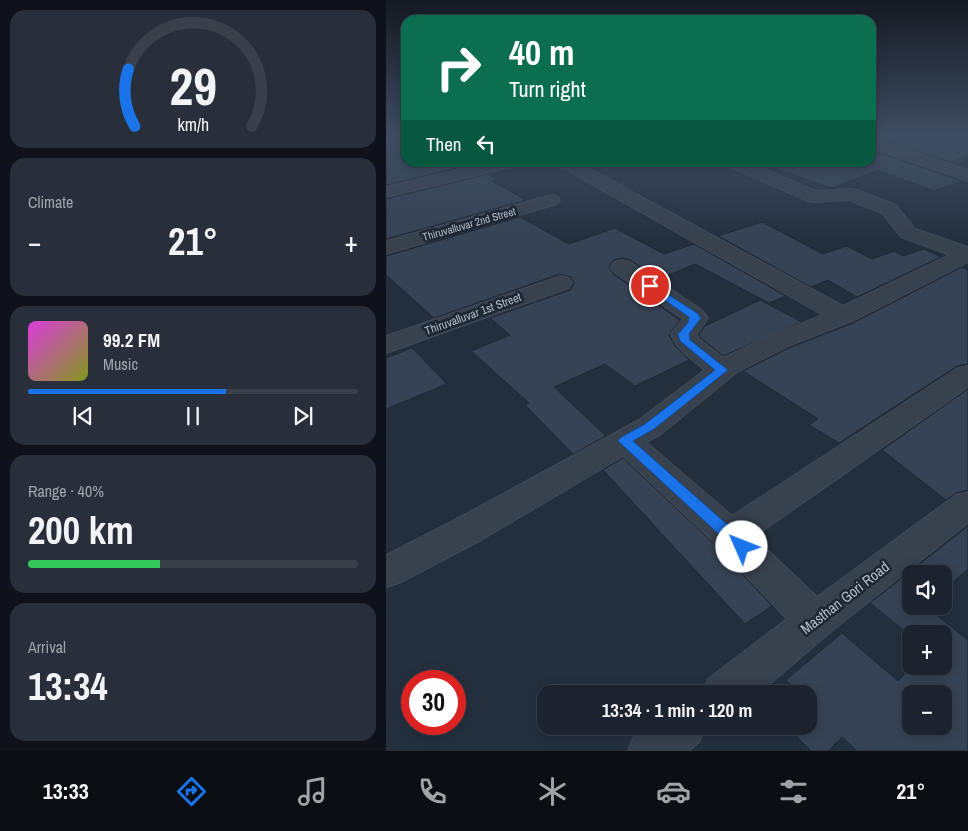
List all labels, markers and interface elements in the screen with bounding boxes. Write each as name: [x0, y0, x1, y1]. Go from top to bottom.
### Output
text: 40 m: [509, 29, 574, 76]
icon: right: [426, 35, 491, 100]
text: 29: [169, 51, 217, 121]
text: Turn right: [509, 74, 586, 104]
text: km/h: [177, 113, 209, 137]
icon: left: [472, 130, 500, 158]
text: Then: [426, 131, 462, 157]
text: Climate: [28, 191, 73, 213]
street label: Thiruvalluvar 2nd Street: [421, 204, 518, 244]
text: 21°: [168, 216, 218, 267]
text: −: [28, 223, 41, 261]
text: +: [345, 223, 358, 261]
pin: [629, 265, 671, 307]
icon: arrive: [636, 272, 664, 300]
street label: Thiruvalluvar 1st Street: [422, 289, 524, 339]
text: 99.2 FM: [103, 327, 160, 353]
text: Music: [103, 353, 138, 375]
icon: previous: [69, 402, 97, 430]
icon: pause: [179, 402, 207, 430]
icon: next: [289, 402, 317, 430]
text: Range · 40%: [28, 480, 104, 502]
text: 200 km: [28, 505, 134, 556]
position arrow: [715, 520, 767, 572]
street label: Masthan Gori Road: [796, 556, 893, 639]
map controls: [902, 565, 952, 735]
button: sound: [902, 565, 952, 615]
button: +: [902, 625, 952, 675]
text: Arrival: [28, 636, 66, 658]
text: 13:34: [28, 661, 108, 712]
speed limit sign: 30: [401, 670, 466, 735]
button: −: [902, 685, 952, 735]
text: 13:34 · 1 min · 120 m: [602, 697, 752, 723]
icon: directions: [174, 774, 209, 809]
icon: music: [295, 774, 330, 809]
icon: phone: [415, 774, 450, 809]
icon: climate: [535, 774, 570, 809]
icon: car: [656, 774, 691, 809]
icon: filters: [776, 774, 811, 809]
text: 13:33: [43, 776, 89, 806]
text: 21°: [896, 776, 925, 806]

